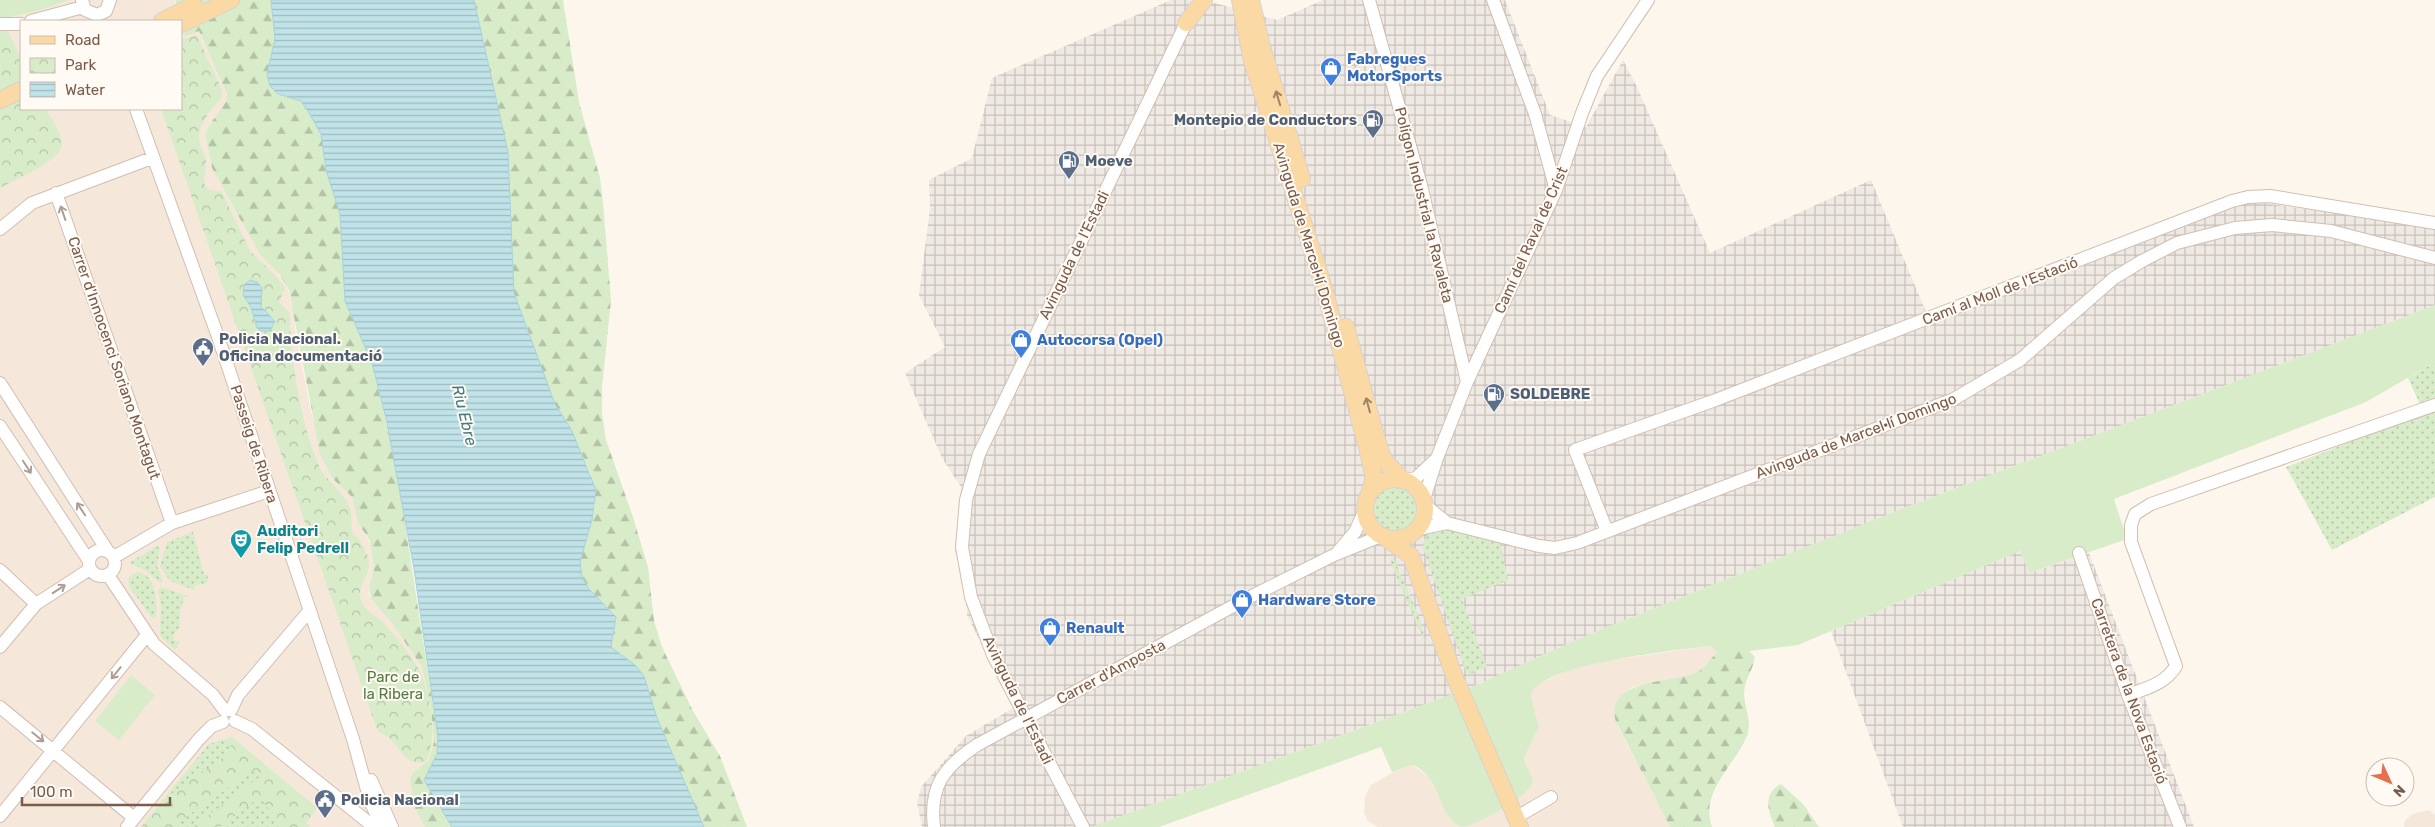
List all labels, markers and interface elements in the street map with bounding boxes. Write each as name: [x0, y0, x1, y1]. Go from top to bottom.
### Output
legend: [20, 20, 182, 110]
text: Road: [65, 31, 101, 49]
place label: Fabregues MotorSports: [1347, 50, 1442, 85]
text: Park: [65, 56, 96, 74]
shop icon: Fabregues MotorSports: [1319, 56, 1343, 87]
text: Water: [65, 81, 105, 99]
one-way arrow: [1272, 91, 1282, 107]
street label: Polígon Industrial la Ravaleta: [1391, 105, 1457, 305]
fuel station icon: Montepio de Conductors: [1361, 108, 1385, 139]
place label: Montepio de Conductors: [1174, 111, 1357, 129]
street label: Avinguda de Marcel·lí Domingo: [1269, 140, 1349, 350]
fuel station icon: Moeve: [1057, 149, 1081, 180]
place label: Moeve: [1085, 152, 1133, 170]
street label: Camí del Raval de Crist: [1490, 164, 1572, 316]
street label: Avinguda de l'Estadi: [1035, 188, 1113, 322]
one-way arrow: [57, 205, 67, 221]
street label: Carrer d'Innocenci Soriano Montagut: [64, 234, 164, 482]
street label: Camí al Moll de l'Estació: [1920, 253, 2080, 329]
shop icon: Autocorsa (Opel): [1009, 328, 1033, 359]
place label: Policia Nacional. Oficina documentació: [219, 330, 382, 365]
place label: Autocorsa (Opel): [1037, 331, 1163, 349]
public building icon: Policia Nacional. Oficina documentació: [191, 336, 215, 367]
fuel station icon: SOLDEBRE: [1482, 382, 1506, 413]
street label: Passeig de Ribera: [226, 383, 282, 505]
water label: Riu Ebre: [448, 383, 481, 448]
place label: SOLDEBRE: [1510, 385, 1590, 403]
street label: Avinguda de Marcel·lí Domingo: [1753, 389, 1959, 483]
one-way arrow: [1363, 398, 1372, 414]
one-way arrow: [22, 459, 32, 473]
one-way arrow: [76, 503, 86, 517]
place label: Auditori Felip Pedrell: [257, 522, 349, 557]
theatre icon: Auditori Felip Pedrell: [229, 528, 253, 559]
one-way arrow: [52, 584, 66, 594]
shop icon: Hardware Store: [1230, 588, 1254, 619]
place label: Hardware Store: [1258, 591, 1376, 609]
street label: Carretera de la Nova Estació: [2087, 596, 2171, 786]
shop icon: Renault: [1038, 616, 1062, 647]
place label: Renault: [1066, 619, 1125, 637]
street label: Avinguda de l'Estadi: [979, 633, 1057, 767]
street label: Carrer d'Amposta: [1053, 636, 1169, 708]
one-way arrow: [111, 666, 122, 679]
park label: Parc de la Ribera: [363, 668, 423, 703]
one-way arrow: [31, 732, 44, 743]
north arrow: [2365, 757, 2415, 807]
scale bar: [22, 774, 170, 806]
text: N: [2389, 781, 2409, 800]
text: 100 m: [30, 783, 72, 801]
public building icon: Policia Nacional: [313, 788, 337, 819]
place label: Policia Nacional: [341, 791, 459, 809]

